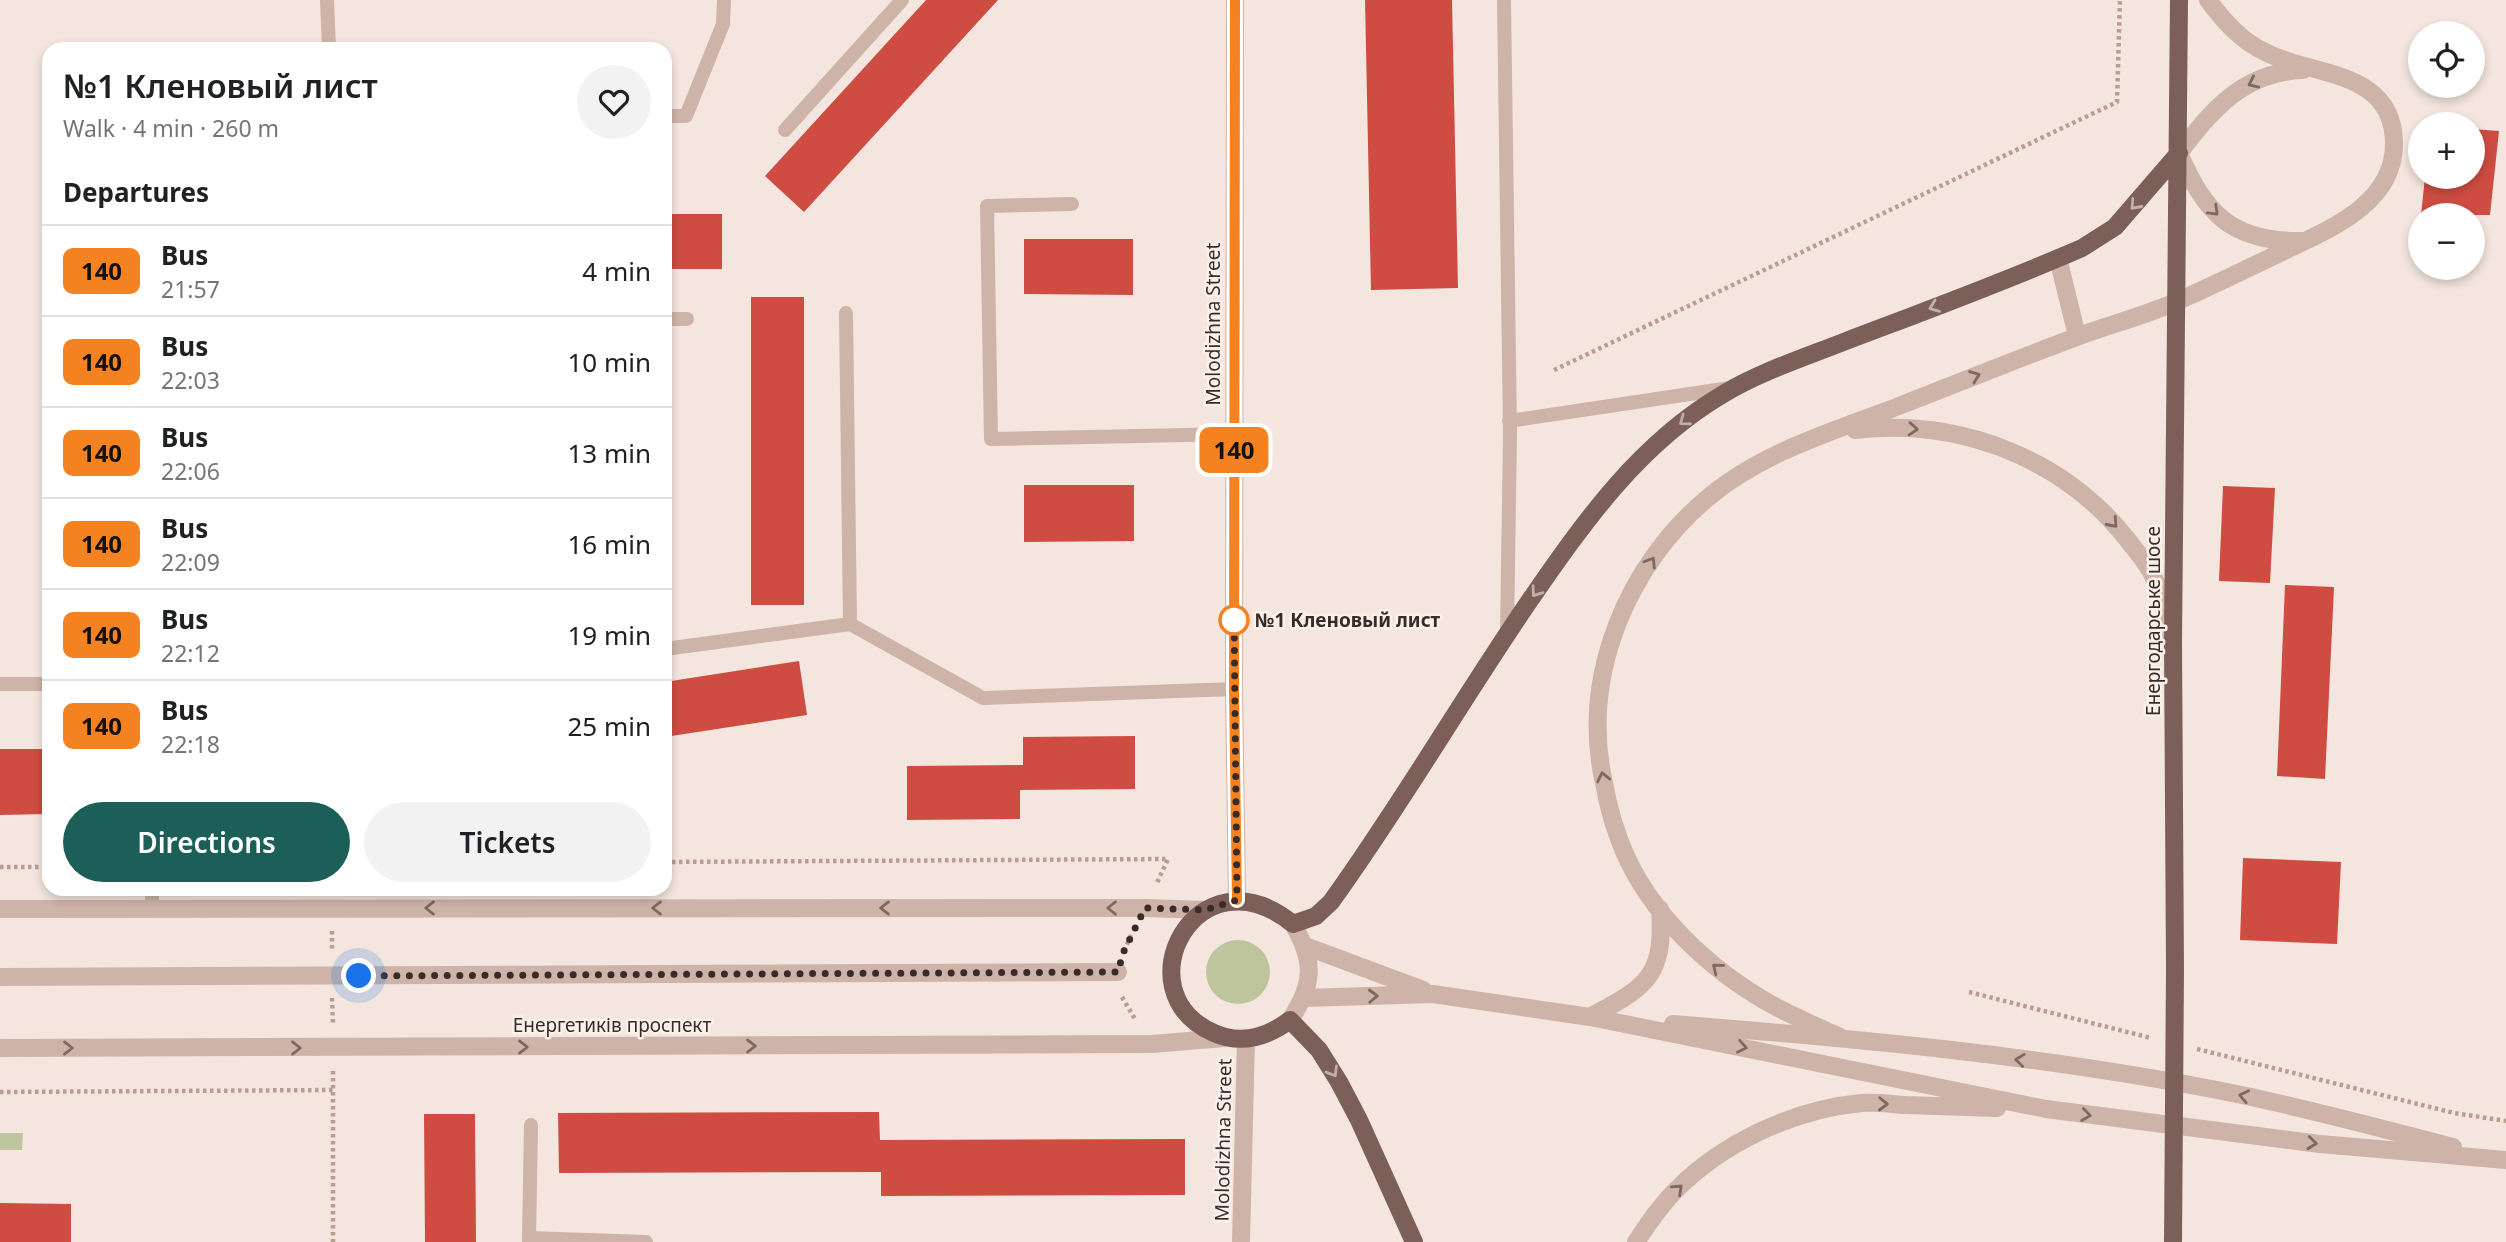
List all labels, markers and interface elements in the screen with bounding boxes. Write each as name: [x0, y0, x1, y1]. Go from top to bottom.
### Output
map controls: [2408, 21, 2485, 280]
button: locate: [2408, 21, 2485, 98]
text: №1 Кленовый лист: [63, 63, 378, 108]
button: heart: [577, 65, 651, 139]
one-way arrow: [2248, 75, 2260, 89]
text: Walk · 4 min · 260 m: [63, 112, 279, 144]
button: +: [2408, 112, 2485, 189]
text: Departures: [63, 174, 209, 210]
one-way arrow: [2130, 197, 2143, 210]
one-way arrow: [2205, 203, 2218, 216]
button: −: [2408, 203, 2485, 280]
text: Bus: [161, 237, 208, 273]
street label: Molodizhna Street: [1200, 242, 1226, 405]
text: 4 min: [582, 253, 651, 289]
text: 140: [81, 254, 122, 287]
text: 21:57: [161, 273, 220, 305]
one-way arrow: [1929, 298, 1941, 312]
text: Bus: [161, 328, 208, 364]
text: 10 min: [567, 344, 651, 380]
text: 140: [81, 345, 122, 378]
text: 22:03: [161, 364, 220, 396]
one-way arrow: [1969, 371, 1981, 385]
one-way arrow: [1679, 413, 1691, 425]
text: Bus: [161, 419, 208, 455]
one-way arrow: [1907, 421, 1918, 436]
line badge: 140: [1194, 427, 1274, 473]
text: 140: [1213, 433, 1255, 466]
text: 13 min: [567, 435, 651, 471]
text: 140: [81, 436, 122, 469]
text: 22:06: [161, 455, 220, 487]
text: Bus: [161, 510, 208, 546]
one-way arrow: [2105, 515, 2117, 528]
text: 16 min: [567, 526, 651, 562]
street label: Енергодарське шосе: [2140, 526, 2166, 716]
text: 140: [81, 527, 122, 560]
text: 22:09: [161, 546, 220, 578]
one-way arrow: [1643, 556, 1656, 569]
one-way arrow: [1531, 584, 1544, 597]
text: Bus: [161, 601, 208, 637]
marker: №1 Кленовый лист: [1219, 605, 1249, 635]
place label: №1 Кленовый лист: [1255, 607, 1441, 633]
text: 19 min: [567, 617, 651, 653]
text: 140: [81, 618, 122, 651]
text: 22:12: [161, 637, 220, 669]
text: Bus: [161, 692, 208, 728]
text: 25 min: [567, 708, 651, 744]
text: 140: [81, 709, 122, 742]
text: 22:18: [161, 728, 220, 760]
one-way arrow: [1596, 772, 1611, 784]
button: Directions: [63, 802, 350, 882]
button: Tickets: [364, 802, 651, 882]
one-way arrow: [424, 900, 434, 916]
one-way arrow: [651, 900, 662, 916]
one-way arrow: [879, 900, 889, 916]
one-way arrow: [1106, 900, 1117, 916]
your location: [341, 958, 376, 993]
one-way arrow: [1713, 964, 1726, 976]
one-way arrow: [1367, 988, 1378, 1003]
street label: Енергетиків проспект: [513, 1012, 711, 1038]
one-way arrow: [746, 1038, 756, 1054]
one-way arrow: [518, 1039, 529, 1055]
one-way arrow: [1736, 1039, 1748, 1054]
one-way arrow: [63, 1040, 74, 1056]
one-way arrow: [291, 1040, 301, 1056]
one-way arrow: [2014, 1053, 2026, 1068]
street label: Molodizhna Street: [1209, 1058, 1237, 1222]
one-way arrow: [1325, 1064, 1338, 1077]
one-way arrow: [2238, 1090, 2250, 1104]
one-way arrow: [1878, 1096, 1889, 1111]
one-way arrow: [2080, 1107, 2092, 1122]
one-way arrow: [2306, 1135, 2317, 1150]
one-way arrow: [1670, 1184, 1683, 1197]

